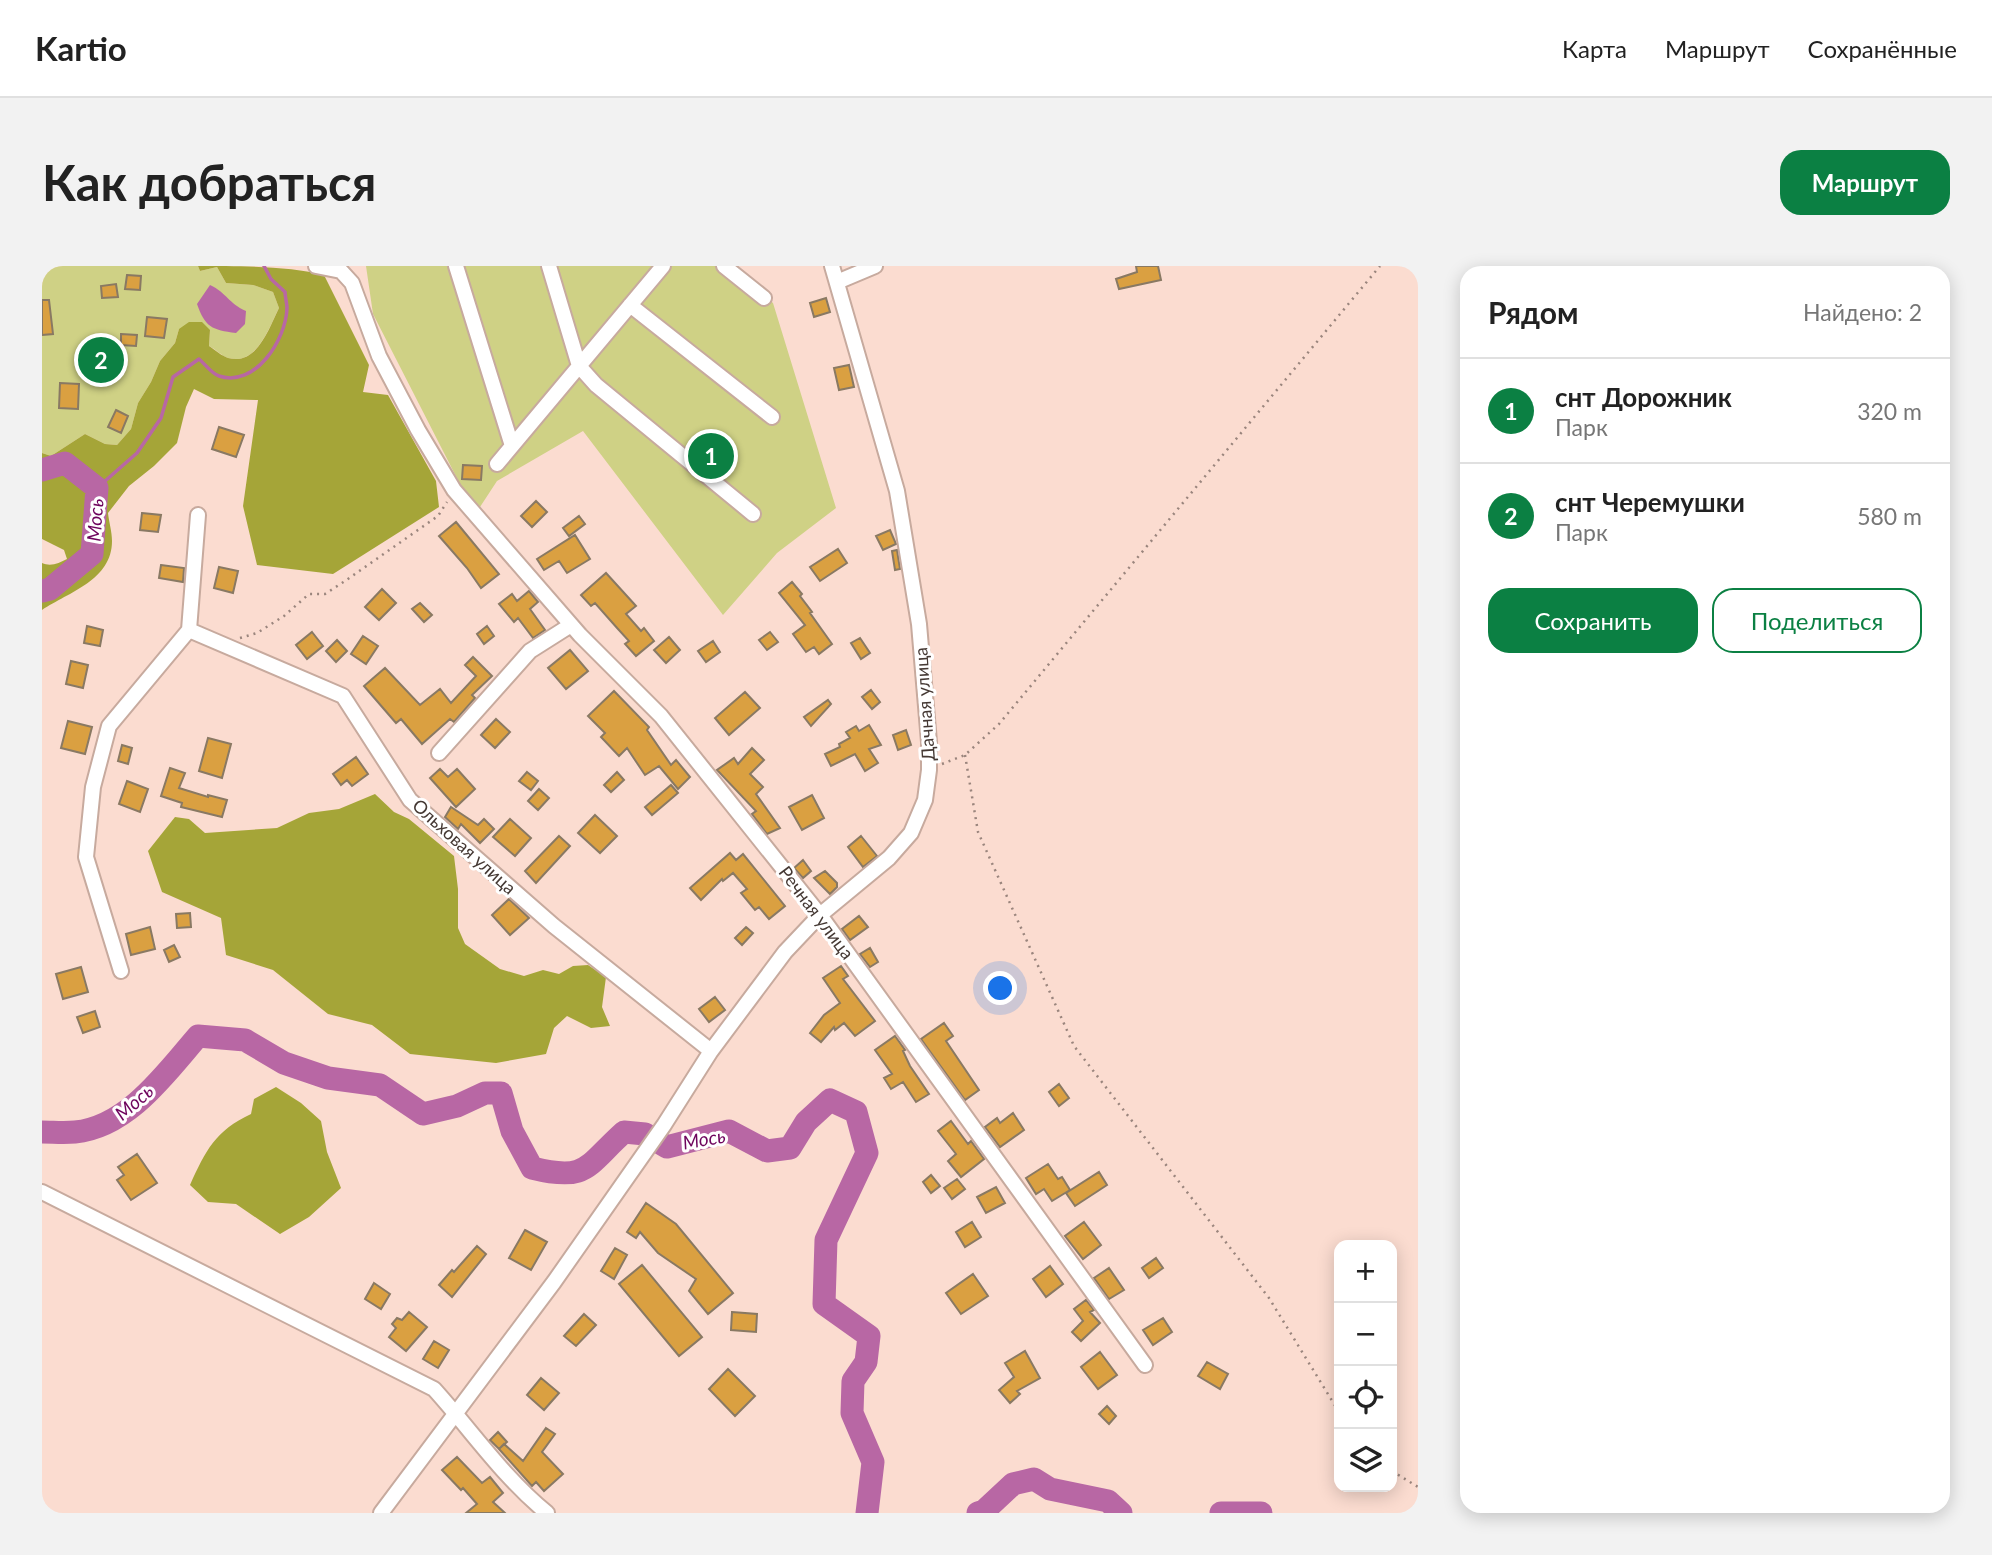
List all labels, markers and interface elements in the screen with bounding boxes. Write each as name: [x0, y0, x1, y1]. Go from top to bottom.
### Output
text: Kartio: [35, 28, 127, 68]
text: Карта: [1562, 34, 1627, 63]
text: Маршрут: [1665, 34, 1770, 63]
text: Сохранённые: [1808, 34, 1957, 63]
button: Маршрут: [1780, 150, 1950, 215]
text: Как добраться: [42, 153, 376, 211]
text: Рядом: [1488, 294, 1578, 330]
text: Найдено: 2: [1803, 298, 1922, 326]
pin: 2: [78, 334, 124, 386]
text: снт Дорожник: [1555, 381, 1732, 413]
text: 1: [1504, 397, 1518, 425]
text: 320 m: [1857, 397, 1922, 425]
text: Парк: [1555, 413, 1608, 441]
pin: 1: [688, 430, 734, 482]
text: снт Черемушки: [1555, 486, 1745, 518]
water label: Мось: [82, 498, 107, 542]
text: 2: [1504, 502, 1518, 530]
text: 580 m: [1857, 502, 1922, 530]
text: Парк: [1555, 518, 1608, 546]
button: Сохранить: [1488, 588, 1698, 653]
button: Поделиться: [1712, 588, 1922, 653]
street label: Дачная улица: [909, 646, 939, 762]
street label: Ольховая улица: [408, 794, 521, 899]
street label: Речная улица: [775, 862, 859, 963]
your location: [983, 971, 1017, 1005]
water label: Мось: [110, 1079, 158, 1124]
water label: Мось: [681, 1123, 727, 1154]
map controls: [1334, 1240, 1397, 1492]
button: +: [1334, 1240, 1397, 1303]
button: −: [1334, 1303, 1397, 1366]
button: locate: [1334, 1366, 1397, 1429]
button: layers: [1334, 1429, 1397, 1492]

